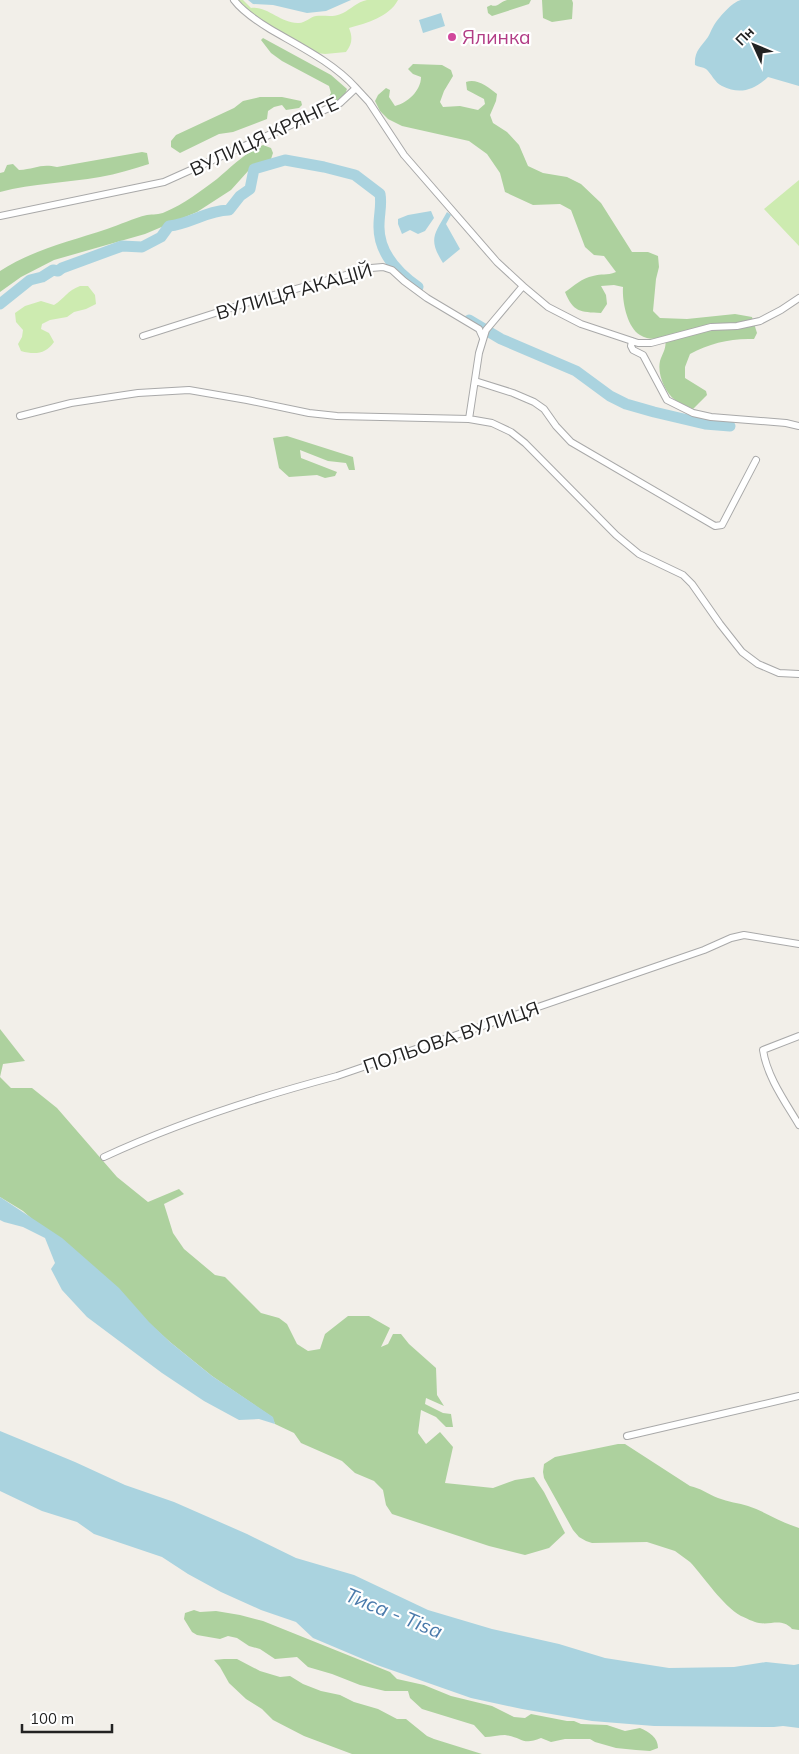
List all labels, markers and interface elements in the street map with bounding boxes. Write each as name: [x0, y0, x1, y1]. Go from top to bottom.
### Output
north arrow: [729, 20, 779, 70]
text: Пн: [731, 23, 758, 49]
place label: Ялинка: [462, 25, 531, 49]
marker: Ялинка: [446, 31, 458, 43]
street label: ВУЛИЦЯ КРЯНГЕ: [186, 91, 342, 181]
street label: ВУЛИЦЯ АКАЦІЙ: [213, 257, 375, 325]
street label: ПОЛЬОВА ВУЛИЦЯ: [360, 996, 542, 1078]
water label: Тиса - Tisa: [342, 1582, 446, 1643]
scale bar: [22, 1702, 112, 1734]
text: 100 m: [30, 1709, 74, 1728]

